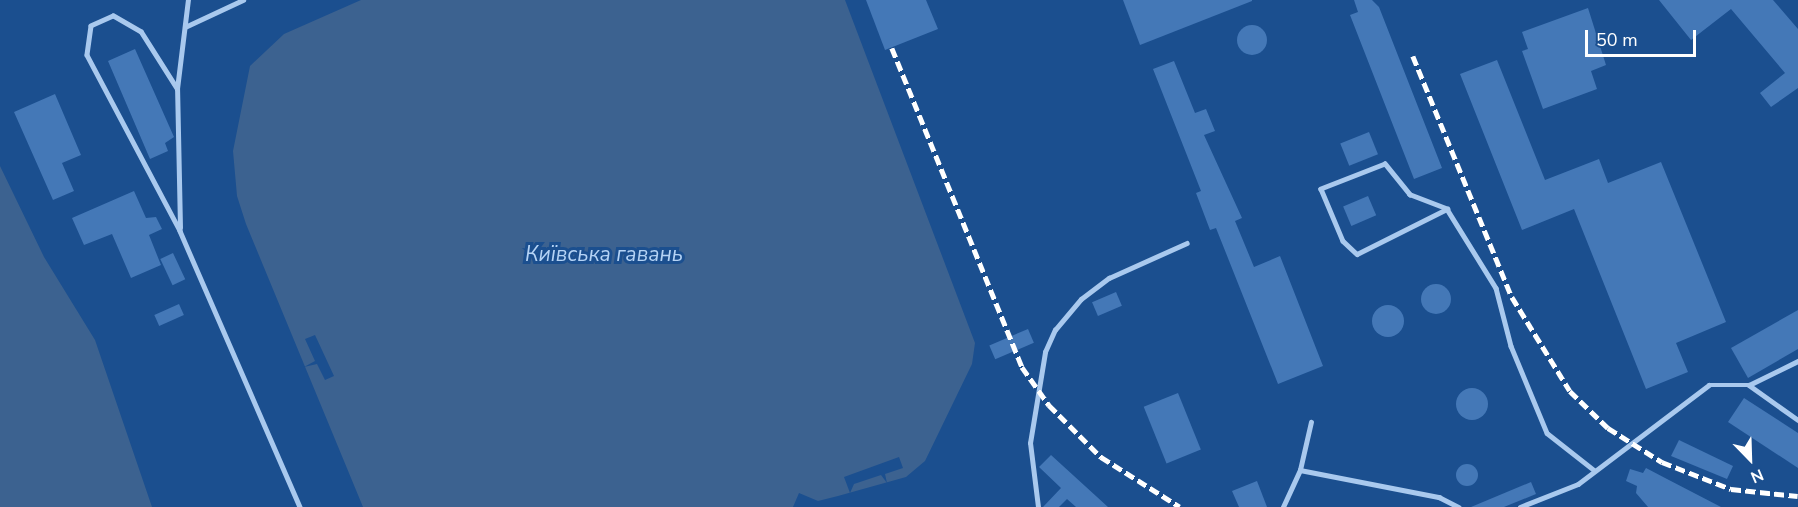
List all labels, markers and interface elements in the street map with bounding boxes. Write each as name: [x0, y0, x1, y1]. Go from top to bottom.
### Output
scale bar: [1588, 18, 1699, 56]
text: 50 m: [1596, 28, 1638, 52]
water label: Київська гавань: [525, 241, 683, 267]
north arrow: [1720, 429, 1780, 489]
text: N: [1747, 463, 1767, 488]

